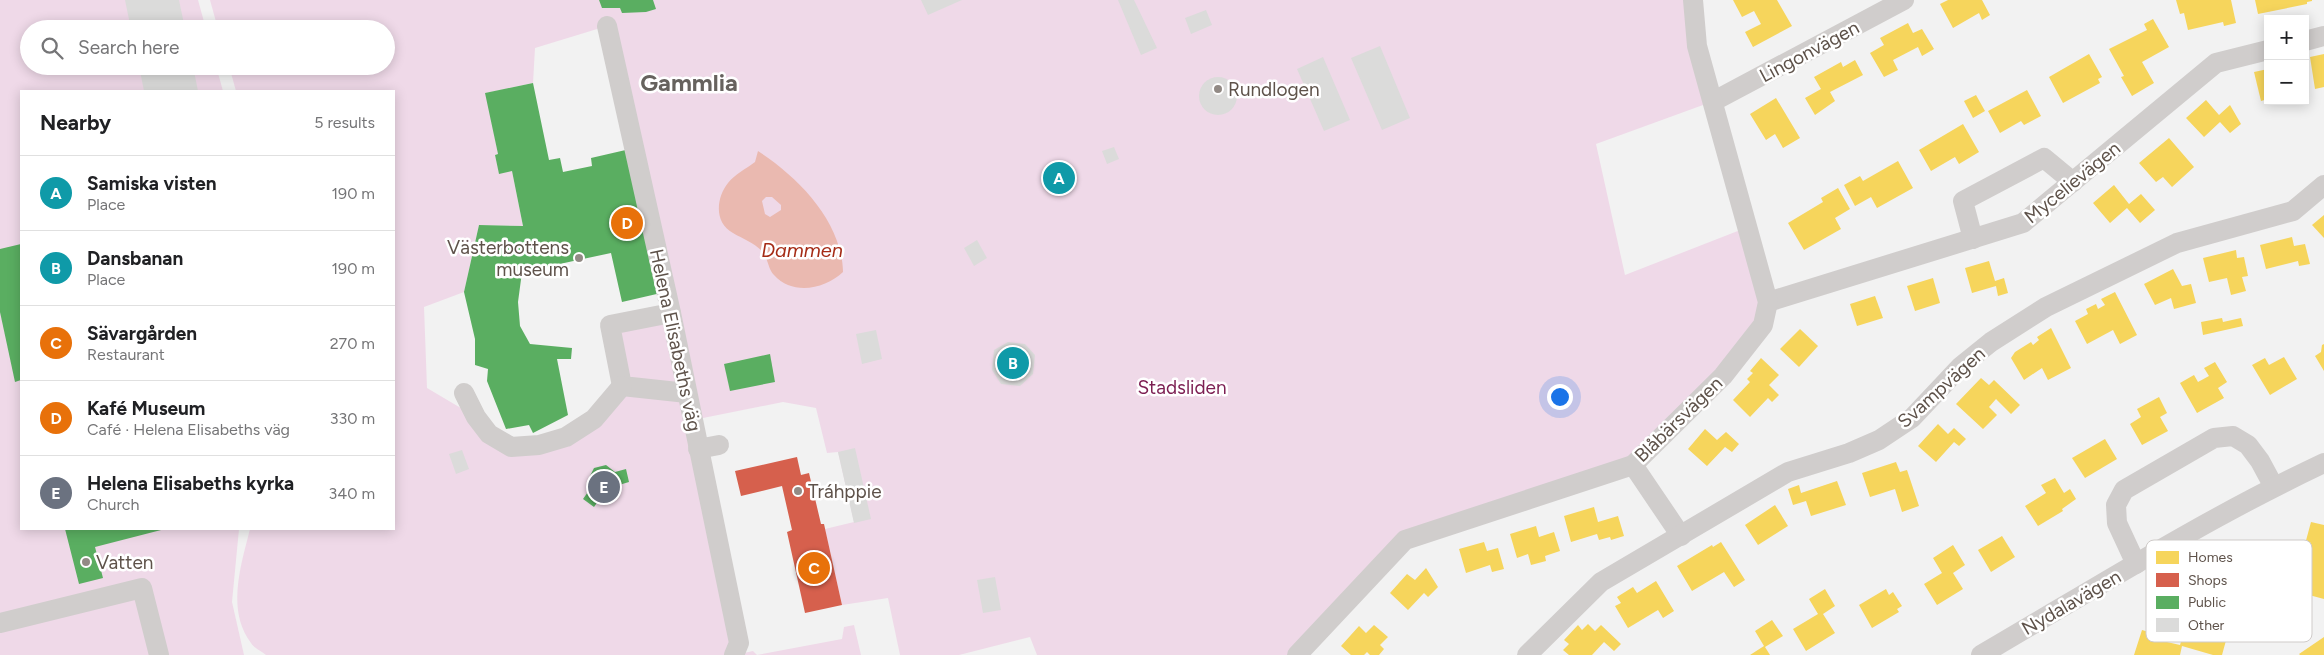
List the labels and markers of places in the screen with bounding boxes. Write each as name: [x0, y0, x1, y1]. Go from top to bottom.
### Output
place label: Rundlogen: [1228, 78, 1320, 101]
marker: Rundlogen: [1212, 83, 1224, 95]
pin: A: [1043, 159, 1075, 197]
pin: D: [611, 204, 643, 242]
place label: Västerbottens museum: [447, 236, 569, 281]
marker: Västerbottens museum: [573, 252, 585, 264]
pin: B: [997, 344, 1029, 382]
pin: E: [588, 468, 620, 506]
place label: Tráhppie: [808, 480, 882, 503]
marker: Tráhppie: [792, 485, 804, 497]
pin: C: [798, 549, 830, 587]
place label: Vatten: [96, 551, 153, 574]
marker: Vatten: [80, 556, 92, 568]

